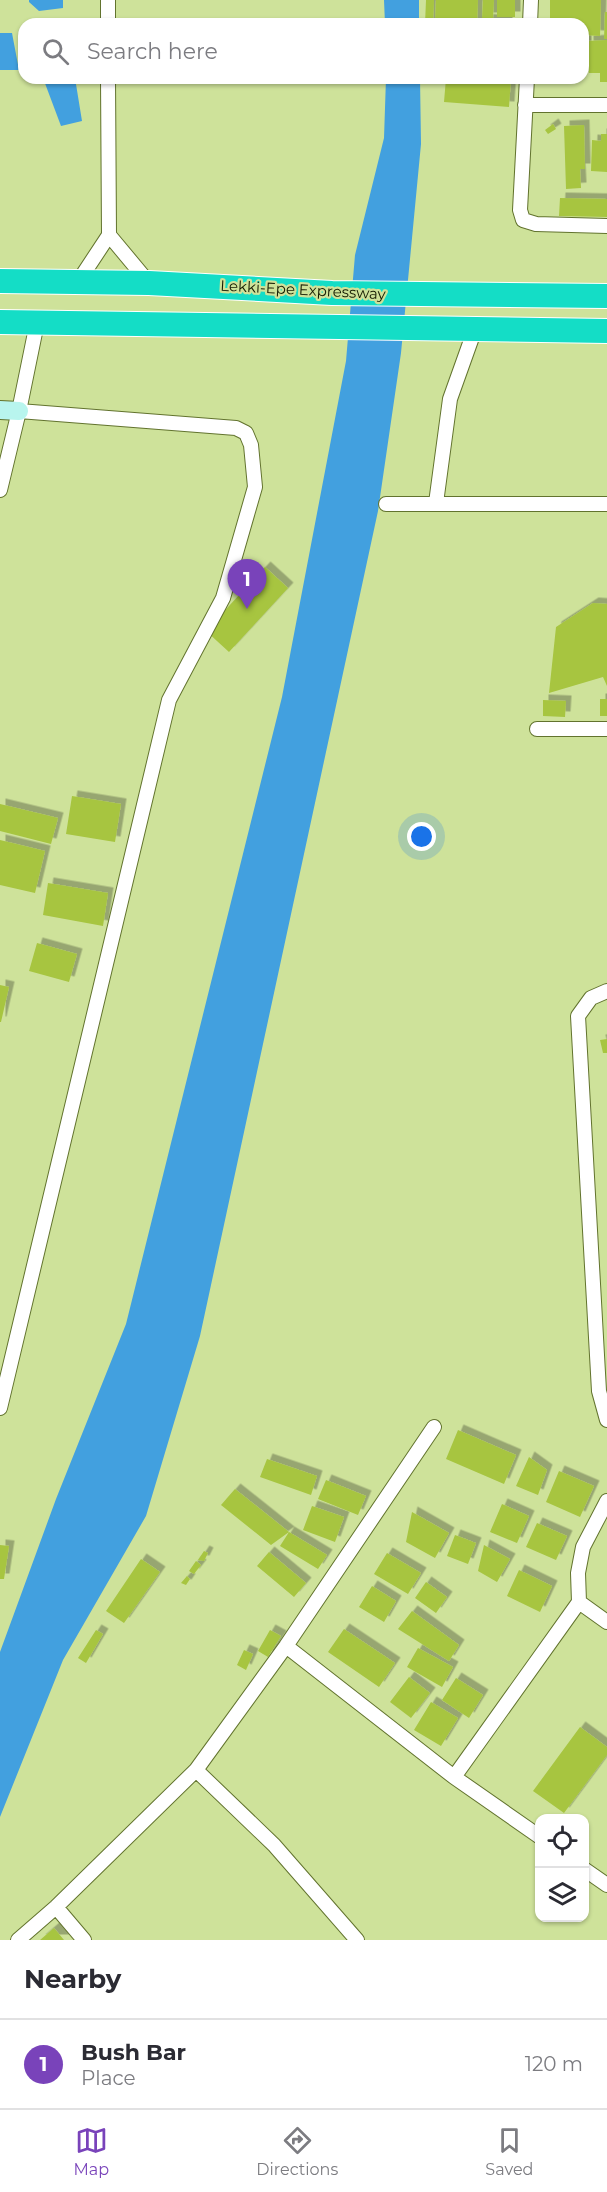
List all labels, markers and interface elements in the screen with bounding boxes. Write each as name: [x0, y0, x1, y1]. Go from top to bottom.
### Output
search box: [18, 18, 589, 84]
icon: search: [39, 35, 72, 68]
text: Search here: [87, 38, 218, 65]
street label: Lekki-Epe Expressway: [220, 276, 387, 303]
pin: 1: [228, 560, 266, 609]
your location: [407, 822, 436, 851]
map controls: [535, 1814, 589, 1922]
button: locate: [535, 1814, 589, 1868]
button: layers: [535, 1868, 589, 1922]
text: Nearby: [24, 1963, 121, 1995]
text: Bush Bar: [81, 2039, 186, 2066]
text: 1: [40, 2052, 47, 2076]
text: 120 m: [525, 2052, 583, 2076]
text: Place: [81, 2066, 136, 2090]
tab: Map: [74, 2124, 109, 2179]
tab: Directions: [256, 2124, 338, 2179]
tab: Saved: [485, 2124, 533, 2179]

